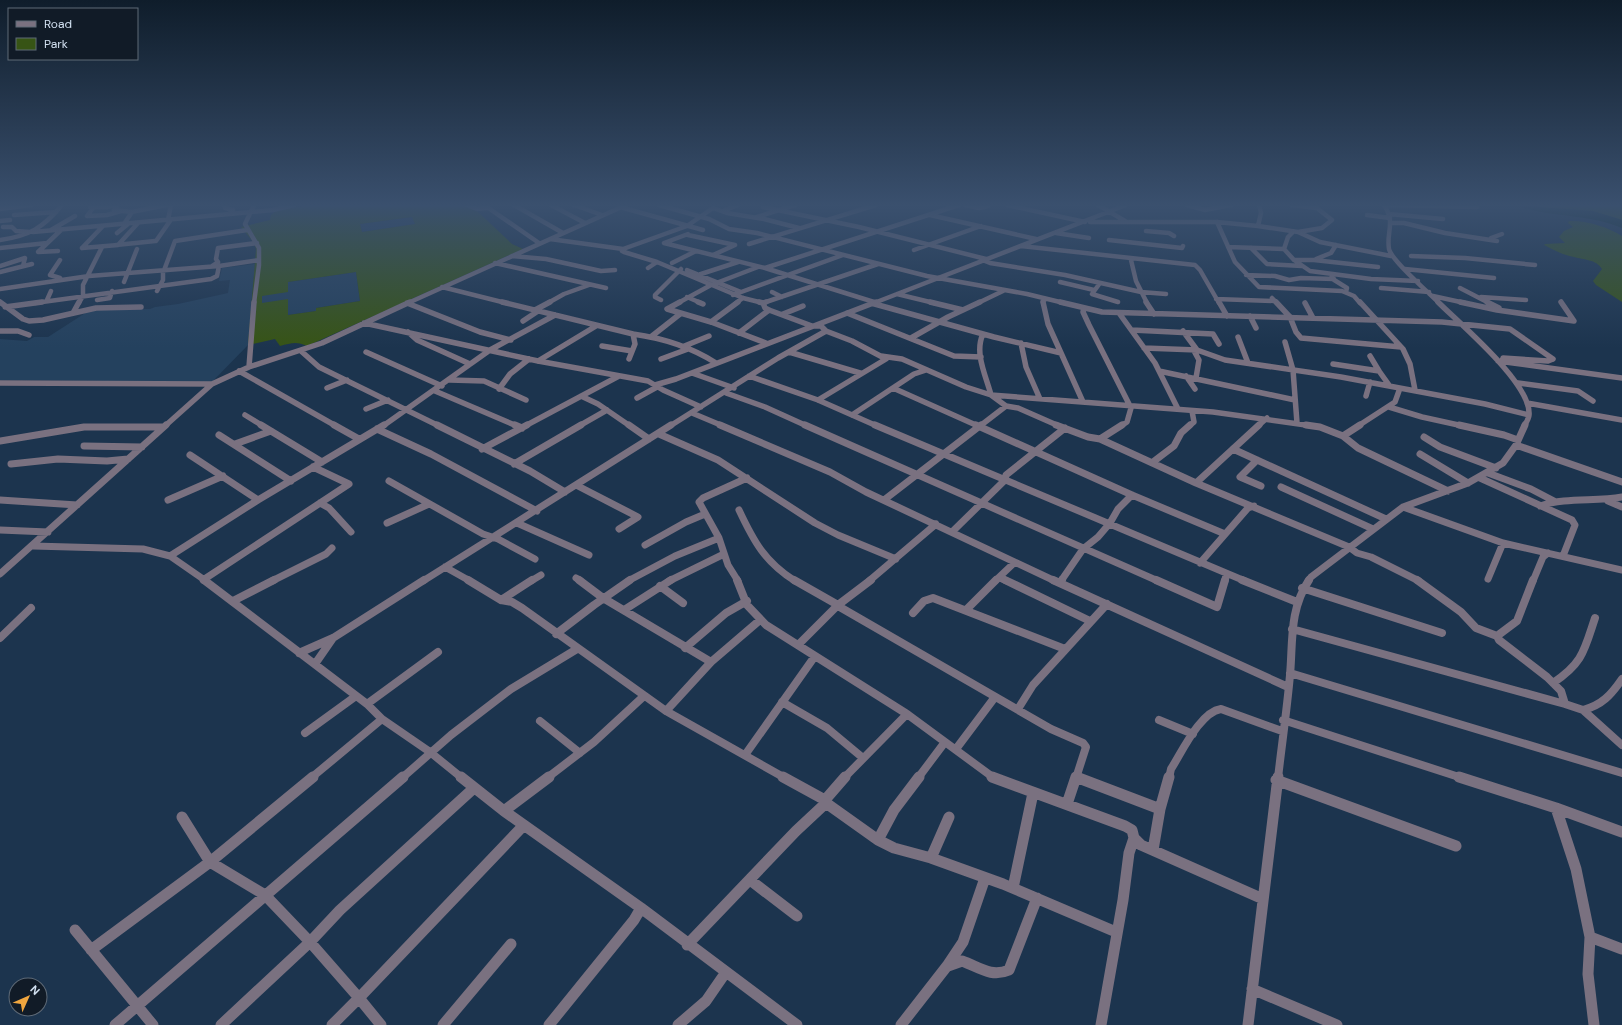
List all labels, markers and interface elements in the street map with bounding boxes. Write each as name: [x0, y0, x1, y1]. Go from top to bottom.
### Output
legend: [8, 8, 138, 60]
text: Road: [44, 16, 72, 32]
text: Park: [44, 36, 68, 52]
north arrow: [8, 977, 48, 1017]
text: N: [27, 982, 43, 998]

